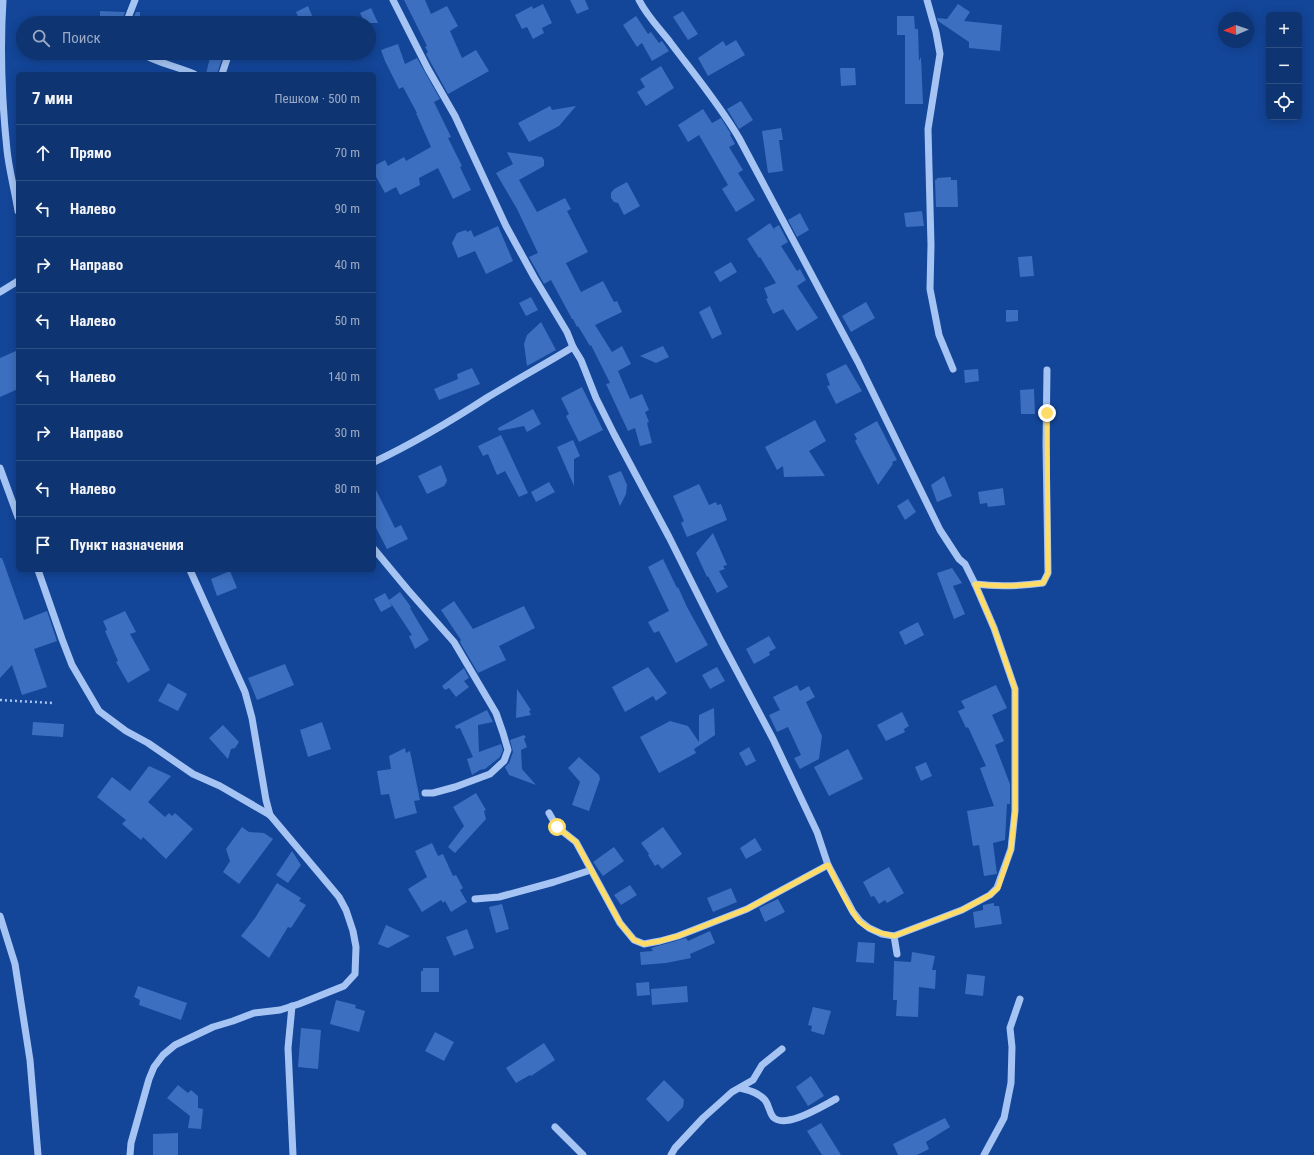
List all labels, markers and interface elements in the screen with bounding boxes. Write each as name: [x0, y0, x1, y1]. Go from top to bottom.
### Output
north arrow: [1218, 12, 1254, 48]
map controls: [1266, 12, 1302, 120]
button: +: [1266, 12, 1302, 48]
search box: [16, 16, 376, 60]
icon: search: [30, 27, 52, 49]
text: Поиск: [62, 29, 101, 47]
button: −: [1266, 48, 1302, 84]
button: locate: [1266, 84, 1302, 120]
text: 7 мин: [32, 88, 73, 108]
text: Пешком · 500 m: [274, 91, 360, 106]
icon: ahead: [32, 142, 54, 164]
text: Прямо: [70, 144, 111, 162]
text: 70 m: [334, 145, 360, 160]
icon: left: [32, 198, 54, 220]
text: Налево: [70, 200, 116, 218]
text: 90 m: [334, 201, 360, 216]
icon: right: [32, 254, 54, 276]
text: Направо: [70, 256, 123, 274]
text: 40 m: [334, 257, 360, 272]
icon: left: [32, 310, 54, 332]
text: Налево: [70, 312, 116, 330]
text: 50 m: [334, 313, 360, 328]
icon: left: [32, 366, 54, 388]
text: Налево: [70, 368, 116, 386]
text: 140 m: [328, 369, 360, 384]
route end: [1038, 404, 1056, 422]
icon: right: [32, 422, 54, 444]
text: Направо: [70, 424, 123, 442]
text: 30 m: [334, 425, 360, 440]
icon: left: [32, 478, 54, 500]
text: Налево: [70, 480, 116, 498]
text: 80 m: [334, 481, 360, 496]
icon: arrive: [32, 534, 54, 556]
text: Пункт назначения: [70, 536, 184, 554]
route start: [548, 818, 566, 836]

